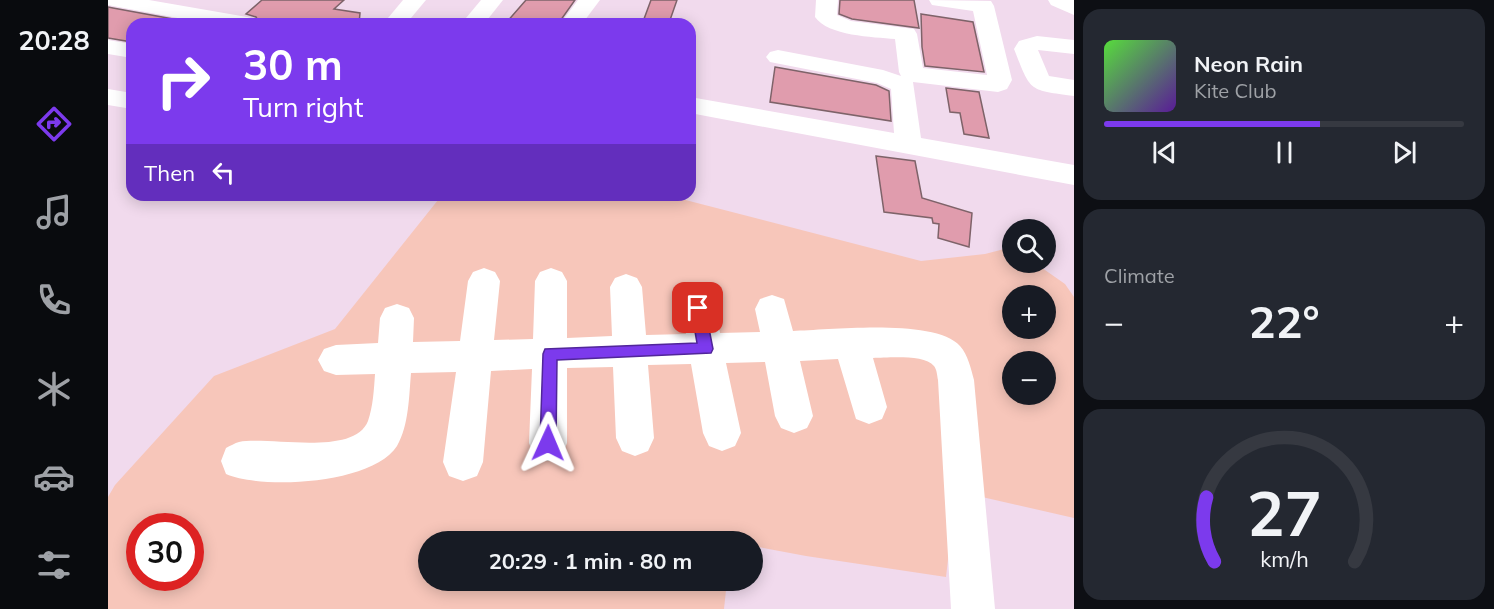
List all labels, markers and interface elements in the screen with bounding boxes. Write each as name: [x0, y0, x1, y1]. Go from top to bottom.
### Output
text: 20:28: [18, 23, 90, 57]
text: 30 m: [243, 38, 343, 91]
icon: right: [144, 42, 222, 120]
text: Neon Rain: [1194, 50, 1303, 78]
text: Kite Club: [1194, 78, 1276, 103]
text: Turn right: [243, 90, 363, 124]
icon: directions: [33, 103, 75, 145]
icon: previous: [1148, 136, 1181, 169]
icon: pause: [1268, 136, 1301, 169]
icon: next: [1388, 136, 1421, 169]
icon: left: [207, 156, 240, 189]
text: Then: [144, 159, 195, 187]
icon: music: [33, 191, 75, 233]
map controls: [1002, 219, 1056, 405]
button: search: [1002, 219, 1056, 273]
text: Climate: [1104, 263, 1175, 288]
icon: phone: [33, 279, 75, 321]
pin: [672, 282, 723, 333]
button: +: [1002, 285, 1056, 339]
icon: arrive: [681, 291, 714, 324]
text: 22°: [1248, 293, 1320, 349]
text: −: [1104, 301, 1124, 342]
text: +: [1444, 301, 1464, 342]
button: −: [1002, 351, 1056, 405]
icon: climate: [33, 368, 75, 410]
position arrow: [516, 411, 580, 475]
icon: car: [33, 456, 75, 498]
text: 27: [1247, 473, 1321, 552]
speed limit sign: 30: [126, 513, 204, 591]
icon: filters: [33, 544, 75, 586]
text: km/h: [1260, 545, 1308, 572]
text: 20:29 · 1 min · 80 m: [489, 547, 692, 575]

